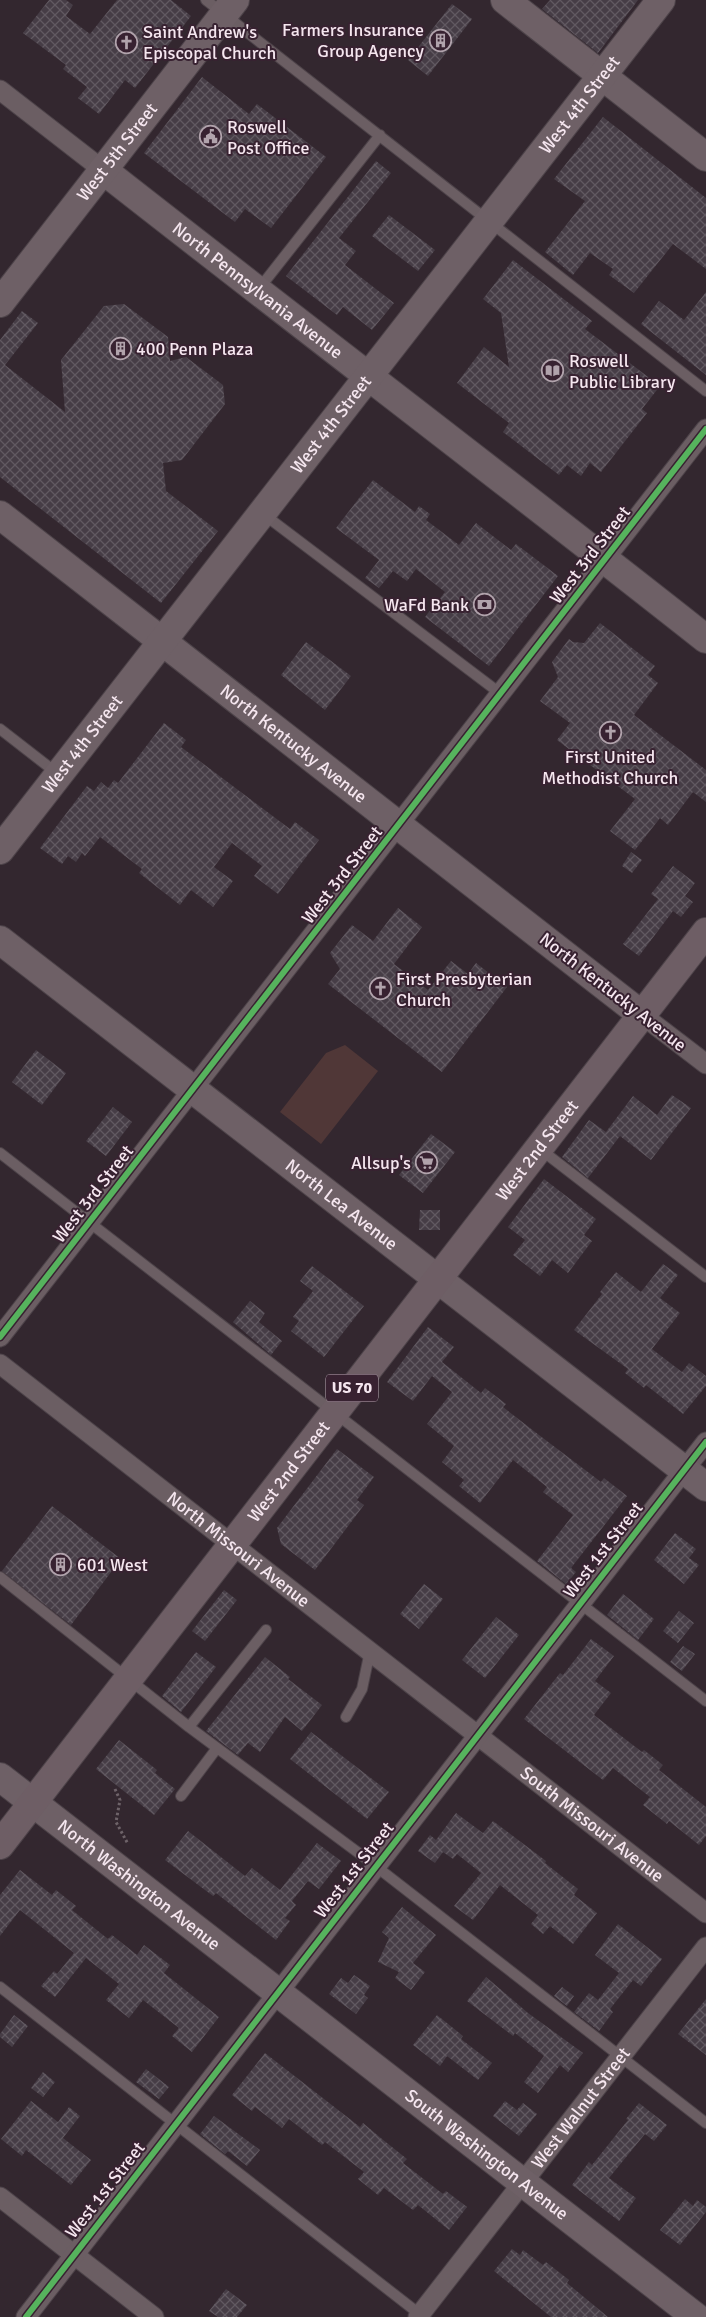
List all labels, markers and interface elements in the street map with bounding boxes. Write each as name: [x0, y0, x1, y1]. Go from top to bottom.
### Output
place label: Farmers Insurance Group Agency: [282, 19, 425, 62]
place label: Saint Andrew's Episcopal Church: [143, 21, 276, 64]
building icon: Farmers Insurance Group Agency: [428, 28, 452, 52]
church icon: Saint Andrew's Episcopal Church: [115, 30, 139, 54]
street label: West 4th Street: [534, 51, 625, 158]
street label: West 5th Street: [72, 98, 162, 206]
place label: Roswell Post Office: [227, 116, 309, 159]
public building icon: Roswell Post Office: [199, 125, 223, 149]
street label: North Pennsylvania Avenue: [168, 217, 347, 363]
building icon: 400 Penn Plaza: [108, 337, 132, 361]
place label: 400 Penn Plaza: [136, 338, 253, 360]
place label: Roswell Public Library: [569, 350, 676, 393]
library icon: Roswell Public Library: [541, 359, 565, 383]
street label: West 4th Street: [286, 371, 376, 478]
street label: West 3rd Street: [545, 502, 635, 608]
bank icon: WaFd Bank: [473, 593, 497, 617]
place label: WaFd Bank: [384, 594, 469, 616]
street label: North Kentucky Avenue: [216, 679, 371, 808]
street label: West 4th Street: [37, 691, 127, 798]
church icon: First United Methodist Church: [598, 720, 622, 744]
place label: First United Methodist Church: [542, 746, 678, 789]
street label: West 3rd Street: [297, 822, 387, 928]
street label: North Kentucky Avenue: [535, 928, 691, 1056]
place label: First Presbyterian Church: [396, 968, 532, 1011]
church icon: First Presbyterian Church: [368, 977, 392, 1001]
street label: West 2nd Street: [491, 1096, 583, 1205]
street label: West 3rd Street: [48, 1141, 138, 1247]
supermarket icon: Allsup's: [415, 1151, 439, 1175]
place label: Allsup's: [351, 1152, 411, 1174]
street label: North Lea Avenue: [281, 1154, 402, 1255]
road number: US 70: [326, 1375, 378, 1402]
street label: West 2nd Street: [243, 1417, 335, 1527]
street label: North Missouri Avenue: [162, 1487, 314, 1612]
street label: West 1st Street: [558, 1497, 648, 1603]
building icon: 601 West: [49, 1553, 73, 1577]
place label: 601 West: [77, 1554, 148, 1576]
street label: South Missouri Avenue: [516, 1762, 668, 1887]
street label: North Washington Avenue: [53, 1815, 225, 1955]
street label: West 1st Street: [309, 1817, 399, 1923]
street label: West Walnut Street: [527, 2043, 635, 2173]
street label: South Washington Avenue: [401, 2084, 573, 2225]
street label: West 1st Street: [60, 2137, 150, 2243]

